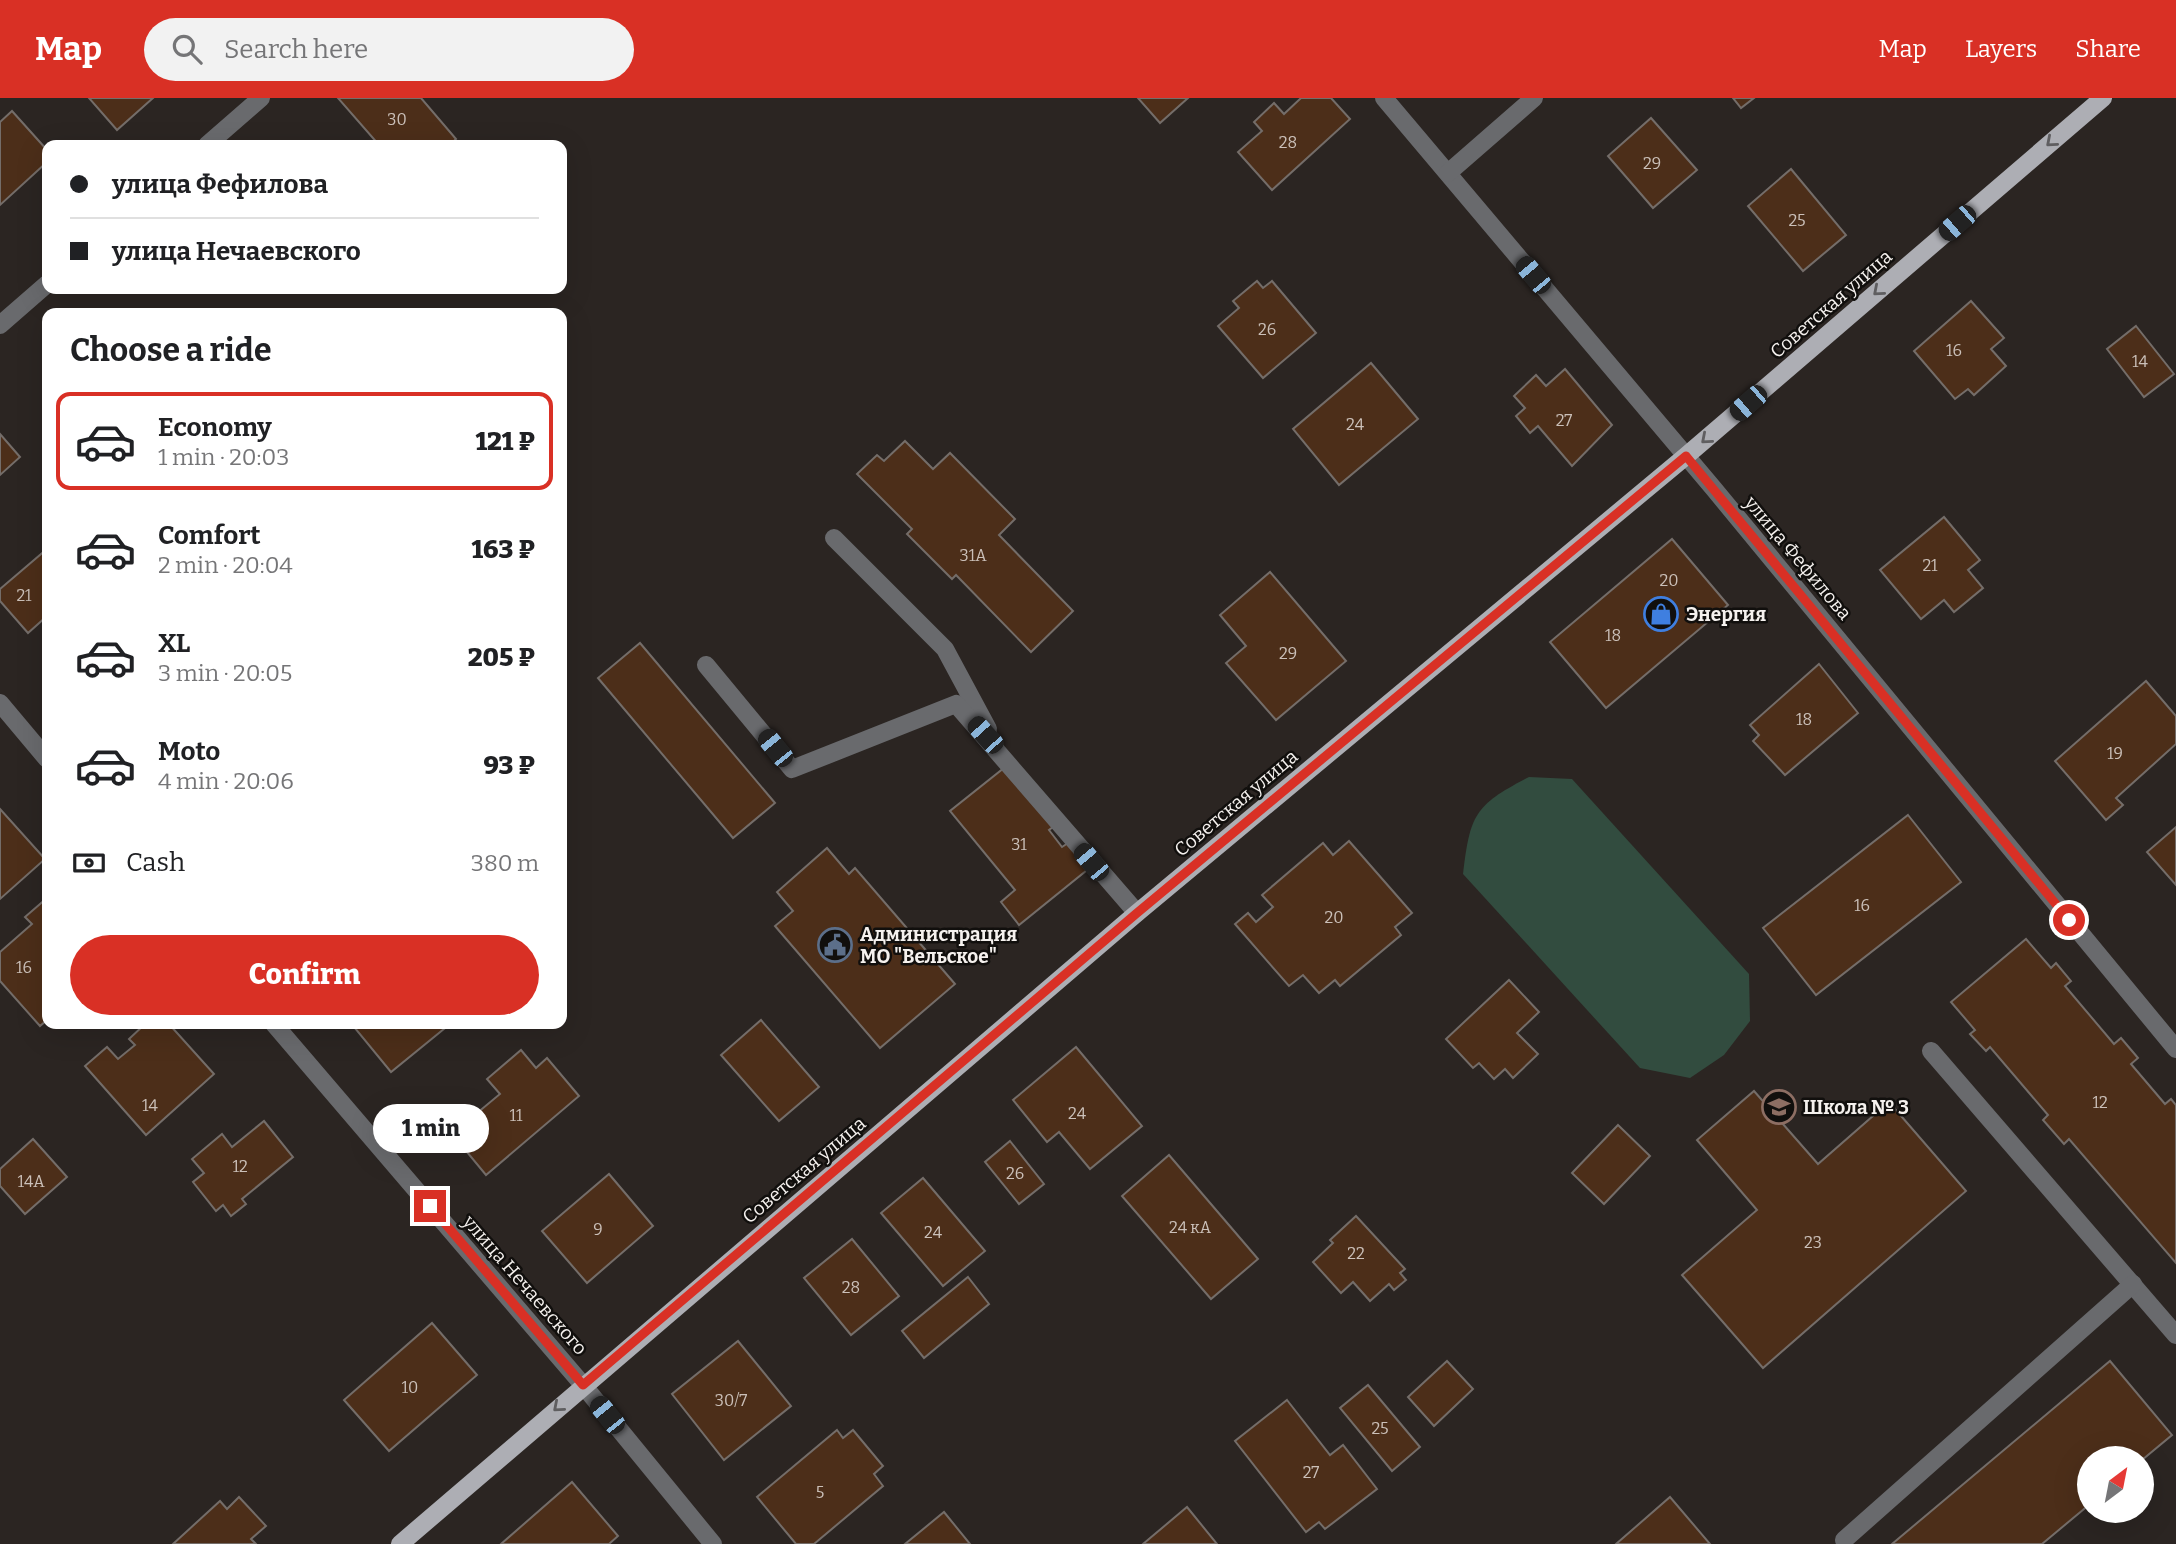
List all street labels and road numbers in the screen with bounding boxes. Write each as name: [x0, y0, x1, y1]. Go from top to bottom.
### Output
street label: Советская улица: [1765, 244, 1897, 363]
street label: улица Фефилова: [1739, 491, 1857, 625]
street label: Советская улица: [1170, 744, 1303, 861]
street label: Советская улица: [738, 1111, 871, 1228]
street label: улица Нечаевского: [457, 1210, 592, 1360]

